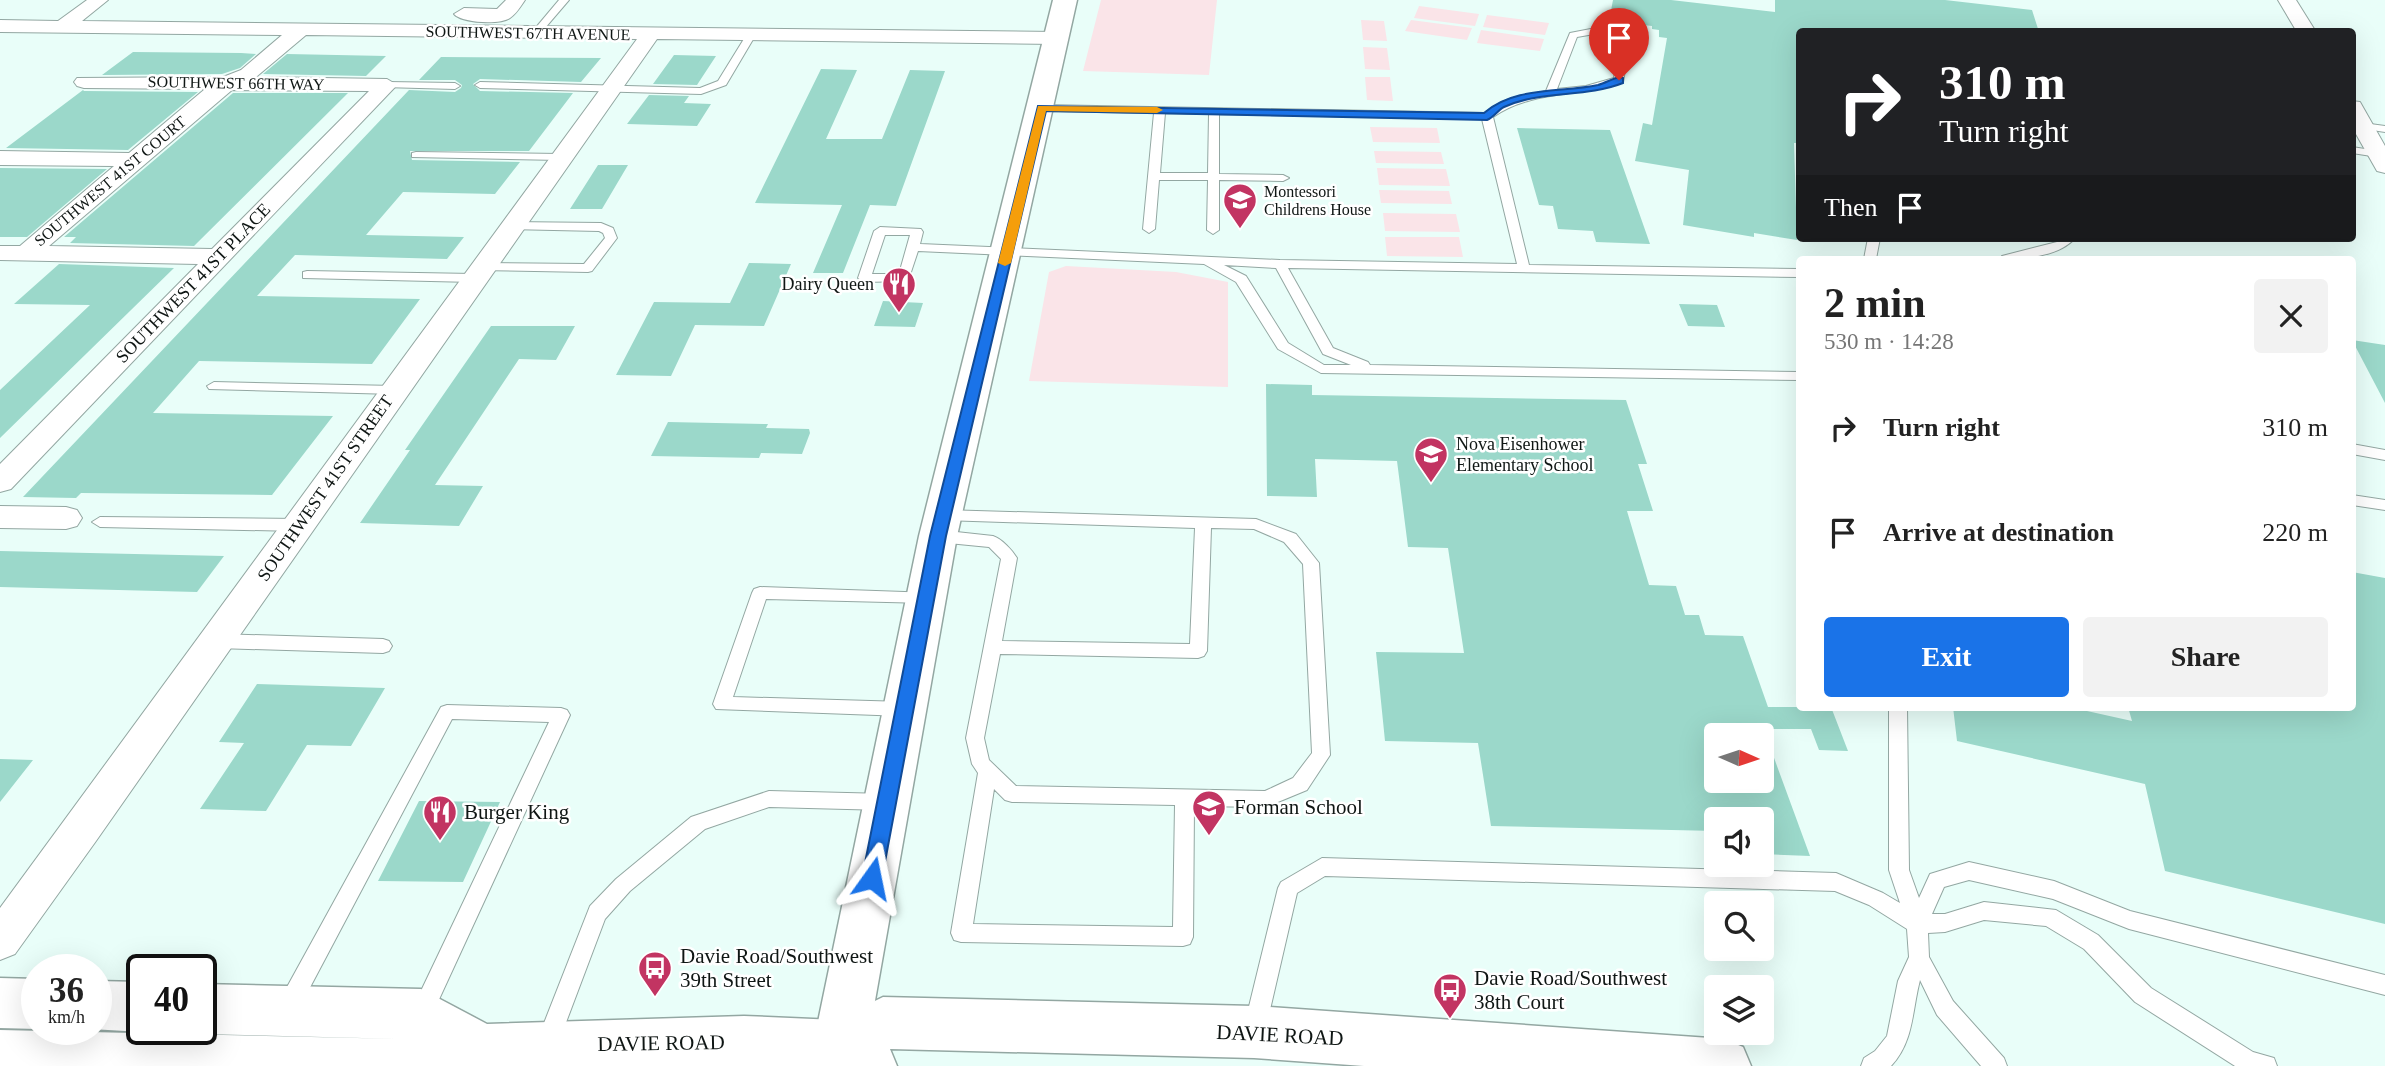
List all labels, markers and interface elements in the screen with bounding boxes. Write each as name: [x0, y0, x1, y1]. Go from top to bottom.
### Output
pin: [1589, 8, 1649, 80]
icon: arrive: [1600, 19, 1638, 57]
street label: SOUTHWEST 67TH AVENUE: [425, 23, 631, 43]
text: 310 m: [1939, 55, 2066, 110]
icon: right: [1824, 56, 1915, 147]
street label: SOUTHWEST 66TH WAY: [148, 73, 325, 93]
street label: SOUTHWEST 41ST COURT: [31, 113, 189, 249]
text: Turn right: [1939, 113, 2069, 149]
school or university icon: Montessori Childrens House: [1221, 181, 1259, 230]
place label: Montessori Childrens House: [1264, 183, 1371, 218]
icon: arrive: [1891, 189, 1929, 227]
text: Then: [1824, 193, 1877, 222]
street label: SOUTHWEST 41ST PLACE: [112, 199, 274, 367]
restaurant icon: Dairy Queen: [880, 265, 918, 314]
place label: Dairy Queen: [782, 274, 874, 294]
button: close: [2254, 279, 2328, 353]
text: 2 min: [1824, 280, 1926, 326]
text: 530 m · 14:28: [1824, 329, 1954, 354]
street label: SOUTHWEST 41ST STREET: [253, 391, 397, 585]
icon: right: [1824, 409, 1862, 447]
text: Turn right: [1883, 413, 2000, 442]
text: 310 m: [2262, 413, 2328, 442]
place label: Nova Eisenhower Elementary School: [1456, 434, 1593, 475]
school or university icon: Nova Eisenhower Elementary School: [1412, 435, 1450, 484]
icon: arrive: [1824, 514, 1862, 552]
text: Arrive at destination: [1883, 518, 2114, 547]
text: 220 m: [2262, 518, 2328, 547]
button: Exit: [1824, 617, 2069, 697]
button: Share: [2083, 617, 2328, 697]
north arrow: [1704, 723, 1774, 793]
map controls: [1704, 723, 1774, 1045]
school or university icon: Forman School: [1190, 788, 1228, 837]
restaurant icon: Burger King: [421, 793, 459, 842]
place label: Forman School: [1234, 795, 1363, 819]
place label: Burger King: [464, 800, 570, 824]
button: sound: [1704, 807, 1774, 877]
position arrow: [835, 841, 909, 915]
button: search: [1704, 891, 1774, 961]
place label: Davie Road/Southwest 39th Street: [680, 944, 873, 992]
bus stop icon: Davie Road/Southwest 39th Street: [636, 949, 674, 998]
speed limit sign: 40: [126, 954, 217, 1045]
place label: Davie Road/Southwest 38th Court: [1474, 966, 1667, 1014]
text: 36: [49, 971, 84, 1010]
bus stop icon: Davie Road/Southwest 38th Court: [1431, 971, 1469, 1020]
button: layers: [1704, 975, 1774, 1045]
text: km/h: [48, 1007, 85, 1027]
street label: DAVIE ROAD: [1216, 1020, 1344, 1050]
street label: DAVIE ROAD: [597, 1030, 725, 1056]

